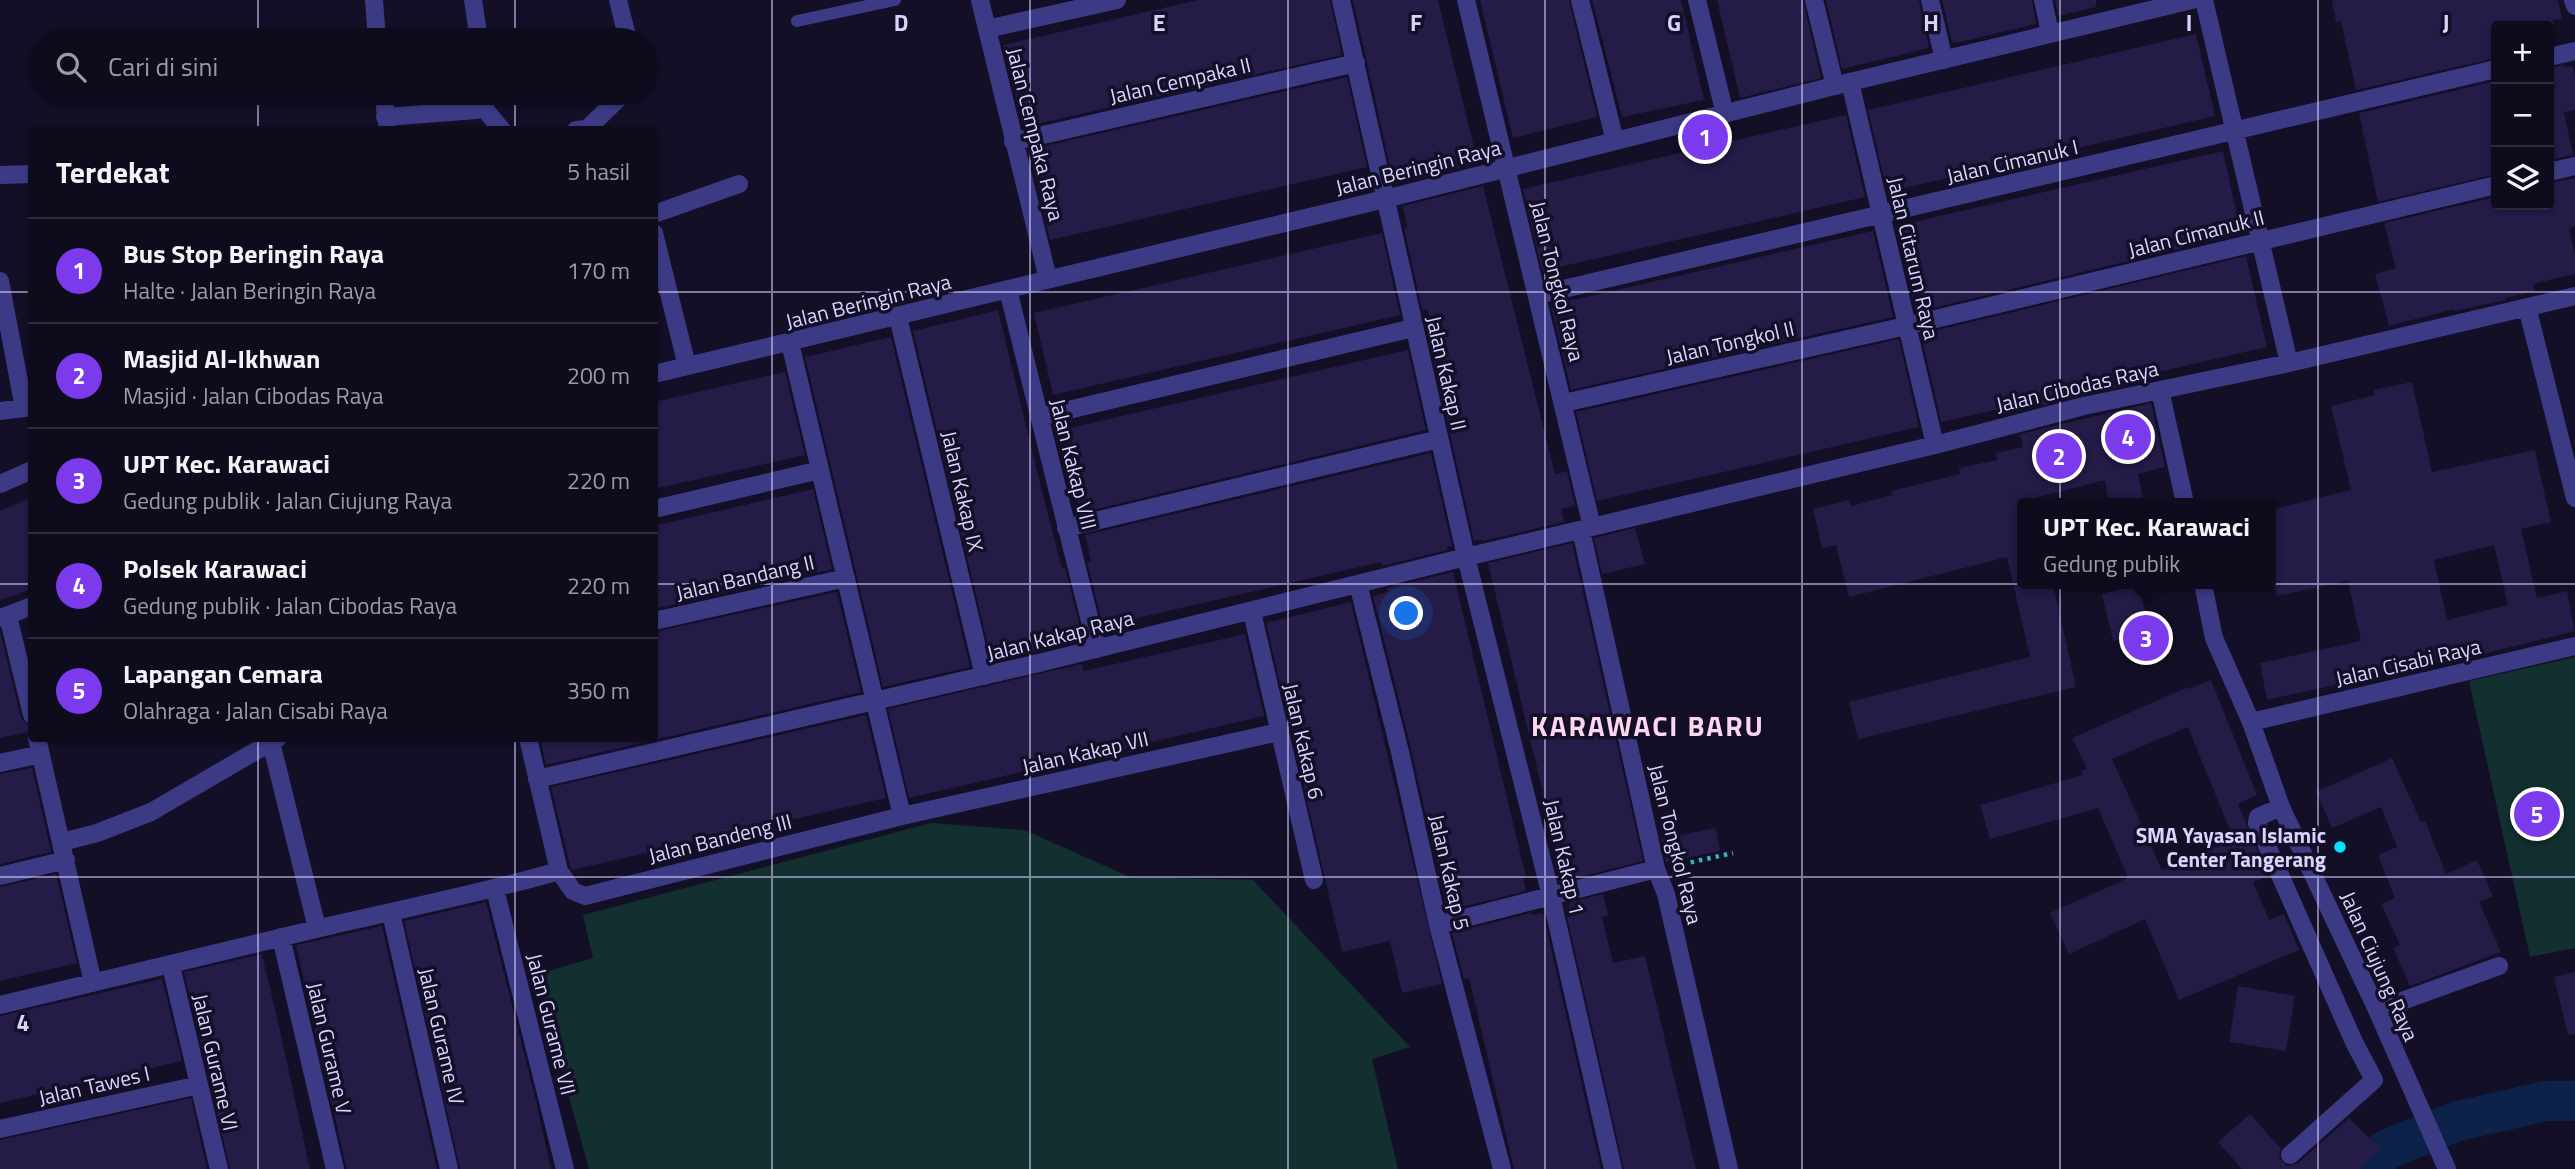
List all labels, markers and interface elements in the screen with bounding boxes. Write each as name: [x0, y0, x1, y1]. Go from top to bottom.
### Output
text: D: [894, 5, 908, 40]
text: E: [1153, 5, 1165, 40]
text: F: [1410, 5, 1422, 40]
text: G: [1667, 5, 1681, 40]
text: H: [1923, 5, 1939, 40]
text: I: [2186, 5, 2192, 40]
text: J: [2443, 5, 2449, 40]
map controls: [2491, 21, 2554, 210]
button: +: [2491, 21, 2554, 84]
search box: [28, 28, 658, 105]
street label: Jalan Cempaka Raya: [999, 44, 1073, 225]
text: Cari di sini: [108, 47, 218, 86]
icon: search: [52, 48, 90, 86]
street label: Jalan Cempaka II: [1106, 48, 1254, 112]
button: −: [2491, 84, 2554, 147]
pin: 1: [1682, 111, 1728, 163]
street label: Jalan Cimanuk I: [1943, 130, 2081, 192]
street label: Jalan Beringin Raya: [1332, 131, 1505, 203]
button: layers: [2491, 147, 2554, 210]
text: Terdekat: [56, 149, 170, 195]
text: 5 hasil: [567, 154, 630, 189]
street label: Jalan Citarum Raya: [1880, 173, 1948, 343]
street label: Jalan Tongkol Raya: [1523, 197, 1594, 365]
street label: Jalan Cimanuk II: [2124, 201, 2268, 265]
text: Bus Stop Beringin Raya: [123, 234, 384, 273]
text: 1: [73, 253, 85, 288]
text: 170 m: [567, 253, 630, 288]
street label: Jalan Beringin Raya: [782, 265, 955, 337]
text: Halte · Jalan Beringin Raya: [123, 273, 376, 308]
street label: Jalan Kakap II: [1418, 312, 1476, 434]
street label: Jalan Tongkol II: [1663, 312, 1797, 372]
text: Masjid Al-Ikhwan: [123, 339, 320, 378]
street label: Jalan Cibodas Raya: [1993, 352, 2162, 420]
text: 2: [73, 358, 85, 393]
text: 200 m: [567, 358, 630, 393]
text: Masjid · Jalan Cibodas Raya: [123, 378, 384, 413]
street label: Jalan Kakap VIII: [1042, 395, 1106, 533]
pin: 4: [2105, 411, 2151, 463]
street label: Jalan Kakap IX: [934, 427, 993, 555]
pin: 2: [2036, 430, 2082, 482]
text: UPT Kec. Karawaci: [123, 444, 330, 483]
text: 3: [73, 463, 85, 498]
text: 220 m: [567, 463, 630, 498]
text: Gedung publik · Jalan Ciujung Raya: [123, 483, 452, 518]
popup: [2017, 498, 2276, 589]
text: UPT Kec. Karawaci: [2043, 507, 2250, 546]
street label: Jalan Bandang II: [673, 546, 817, 608]
text: Gedung publik: [2043, 546, 2180, 581]
text: Polsek Karawaci: [123, 549, 307, 588]
text: 4: [73, 568, 85, 603]
text: 220 m: [567, 568, 630, 603]
text: Gedung publik · Jalan Cibodas Raya: [123, 588, 457, 623]
your location: [1389, 596, 1423, 630]
street label: Jalan Kakap Raya: [983, 601, 1137, 669]
pin: 3: [2123, 612, 2169, 664]
street label: Jalan Cisabi Raya: [2332, 630, 2484, 694]
text: Lapangan Cemara: [123, 654, 323, 693]
text: 5: [73, 673, 85, 708]
text: 350 m: [567, 673, 630, 708]
street label: Jalan Kakap 6: [1275, 680, 1333, 802]
text: Olahraga · Jalan Cisabi Raya: [123, 693, 388, 728]
district label: KARAWACI BARU: [1531, 704, 1765, 747]
street label: Jalan Kakap VII: [1019, 722, 1151, 782]
street label: Jalan Tongkol Raya: [1641, 760, 1712, 928]
pin: 5: [2514, 788, 2560, 840]
street label: Jalan Kakap 1: [1536, 796, 1594, 918]
street label: Jalan Bandeng III: [645, 805, 795, 871]
street label: Jalan Kakap 5: [1421, 811, 1479, 933]
place label: SMA Yayasan Islamic Center Tangerang: [2136, 819, 2326, 875]
marker: SMA Yayasan Islamic Center Tangerang: [2332, 839, 2348, 855]
street label: Jalan Ciujung Raya: [2333, 886, 2428, 1047]
street label: Jalan Gurame VII: [519, 950, 585, 1098]
street label: Jalan Gurame IV: [411, 964, 473, 1108]
street label: Jalan Gurame V: [299, 979, 361, 1117]
street label: Jalan Gurame VI: [185, 990, 247, 1134]
text: 4: [17, 1005, 29, 1040]
street label: Jalan Tawes I: [35, 1057, 153, 1113]

